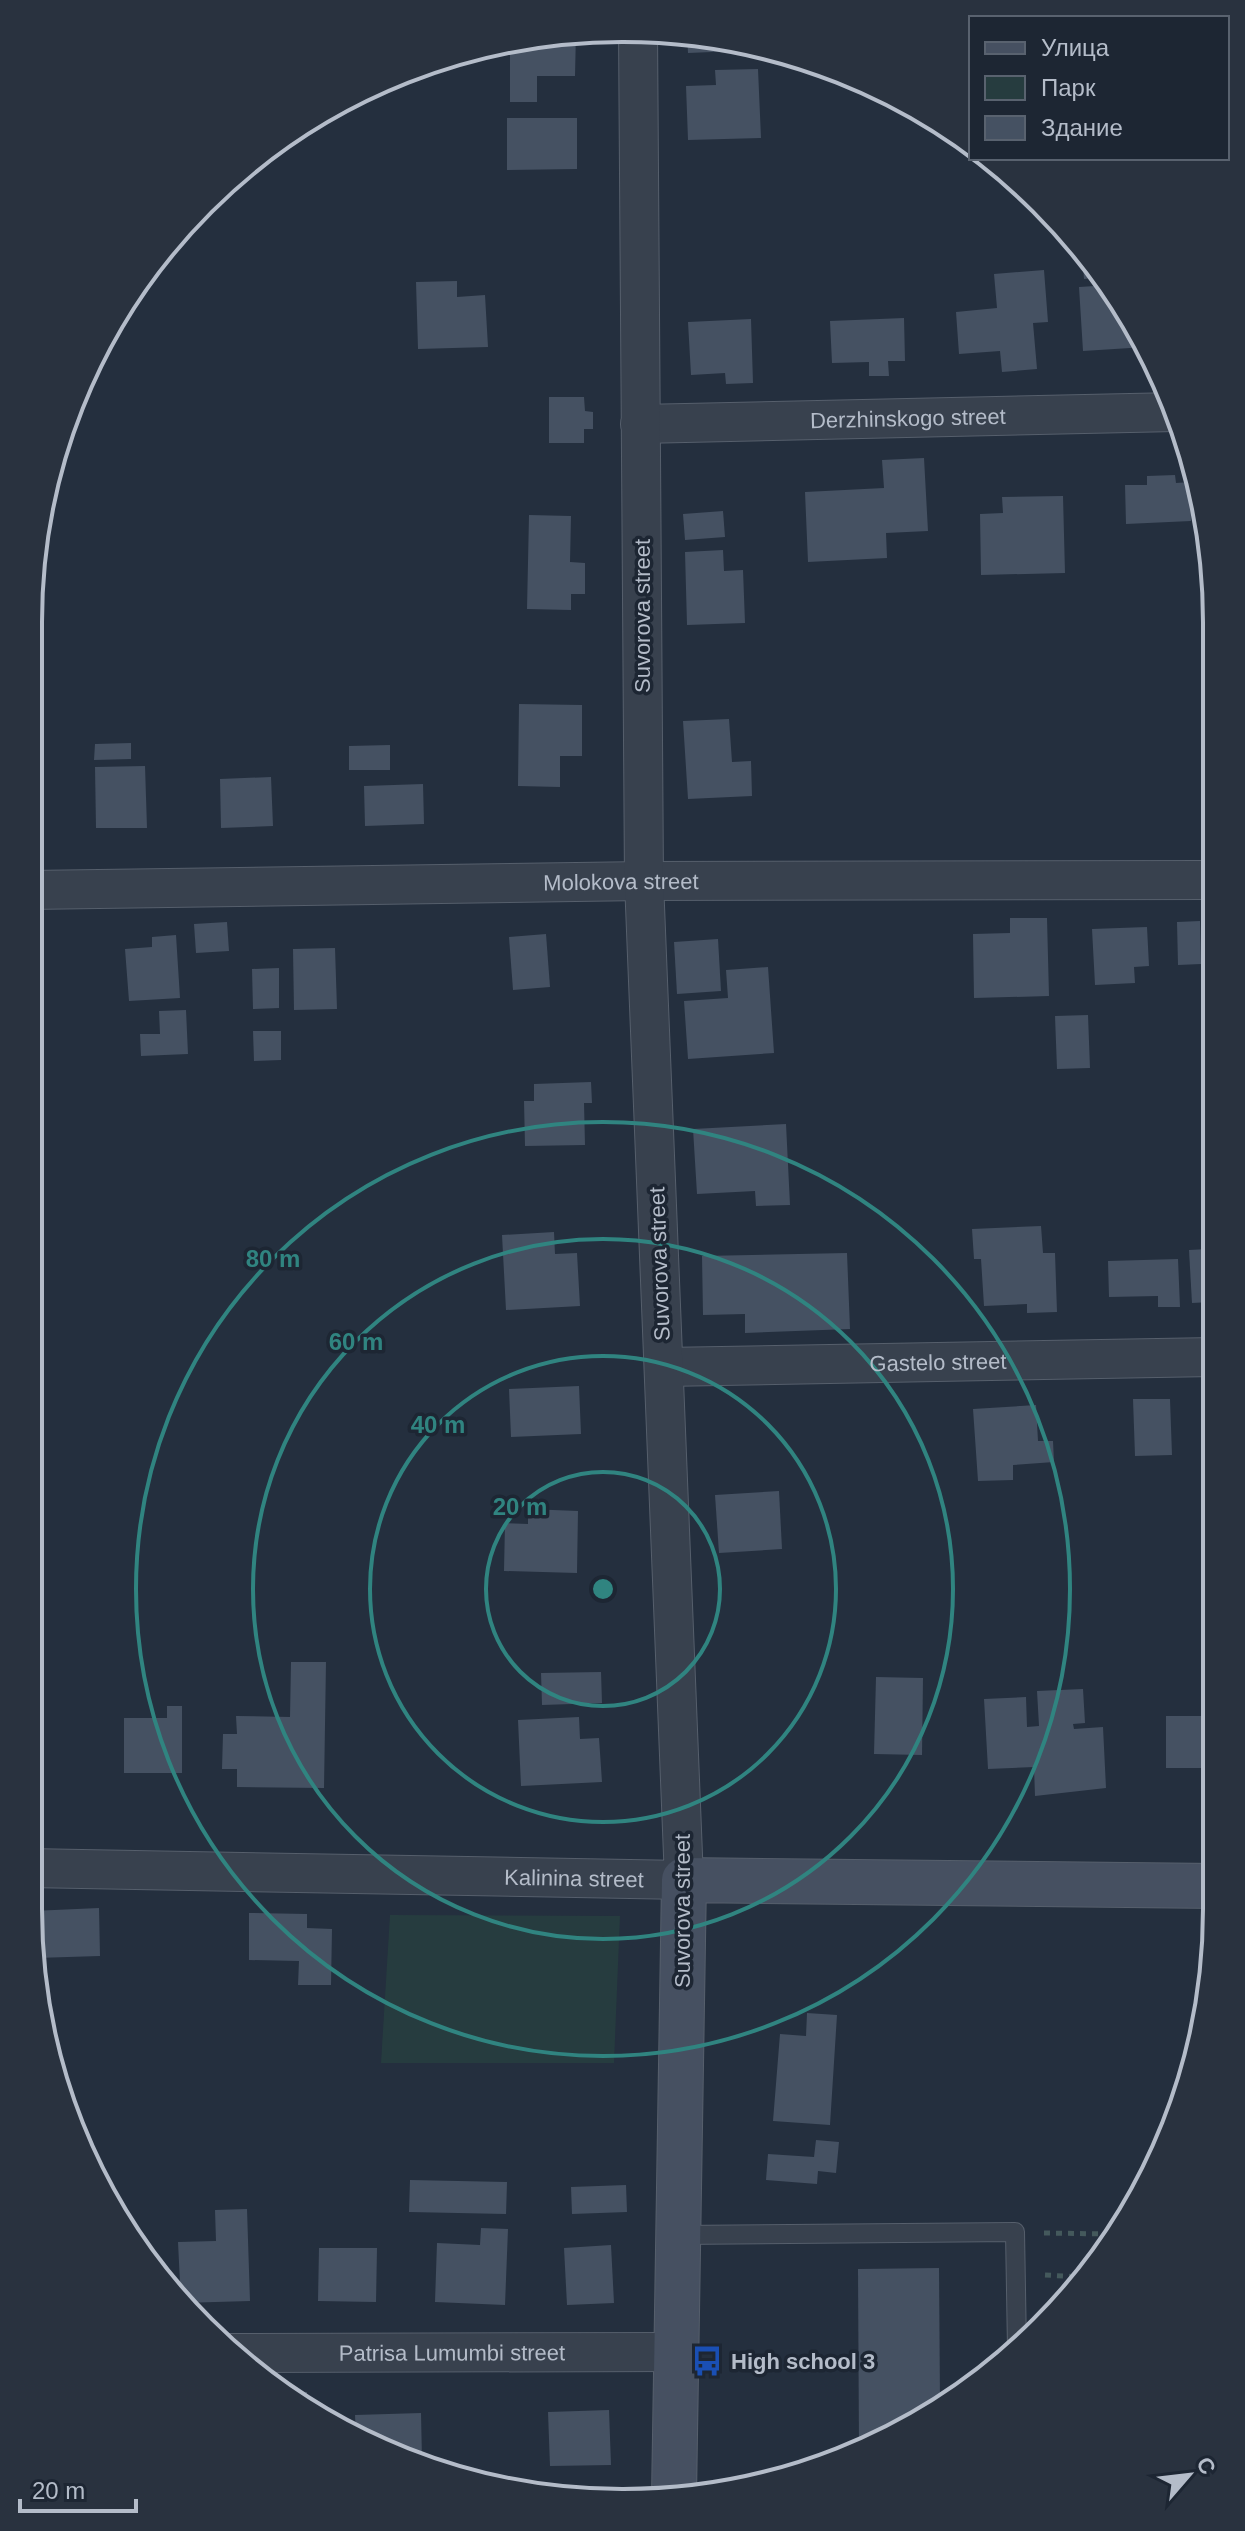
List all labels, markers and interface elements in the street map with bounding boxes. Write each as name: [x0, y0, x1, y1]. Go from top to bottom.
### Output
legend: [969, 16, 1229, 160]
text: Улица: [1041, 34, 1110, 61]
text: Парк: [1041, 74, 1096, 101]
text: Здание: [1041, 114, 1123, 141]
street label: Derzhinskogo street: [810, 404, 1006, 433]
street label: Suvorova street: [630, 539, 655, 693]
street label: Molokova street: [543, 869, 699, 895]
street label: Suvorova street: [644, 1187, 675, 1341]
text: 80 m: [246, 1245, 300, 1272]
text: 60 m: [329, 1328, 383, 1355]
street label: Gastelo street: [869, 1349, 1007, 1376]
text: 40 m: [411, 1411, 465, 1438]
text: 20 m: [493, 1493, 547, 1520]
centre of rings: [589, 1575, 617, 1603]
street label: Suvorova street: [670, 1834, 695, 1988]
street label: Kalinina street: [504, 1865, 644, 1892]
street label: Patrisa Lumumbi street: [339, 2340, 565, 2366]
bus stop icon: High school 3: [690, 2344, 724, 2378]
place label: High school 3: [731, 2349, 875, 2374]
north arrow: [1149, 2435, 1229, 2515]
text: С: [1191, 2453, 1221, 2479]
scale bar: [20, 2463, 136, 2513]
text: 20 m: [32, 2477, 85, 2504]

